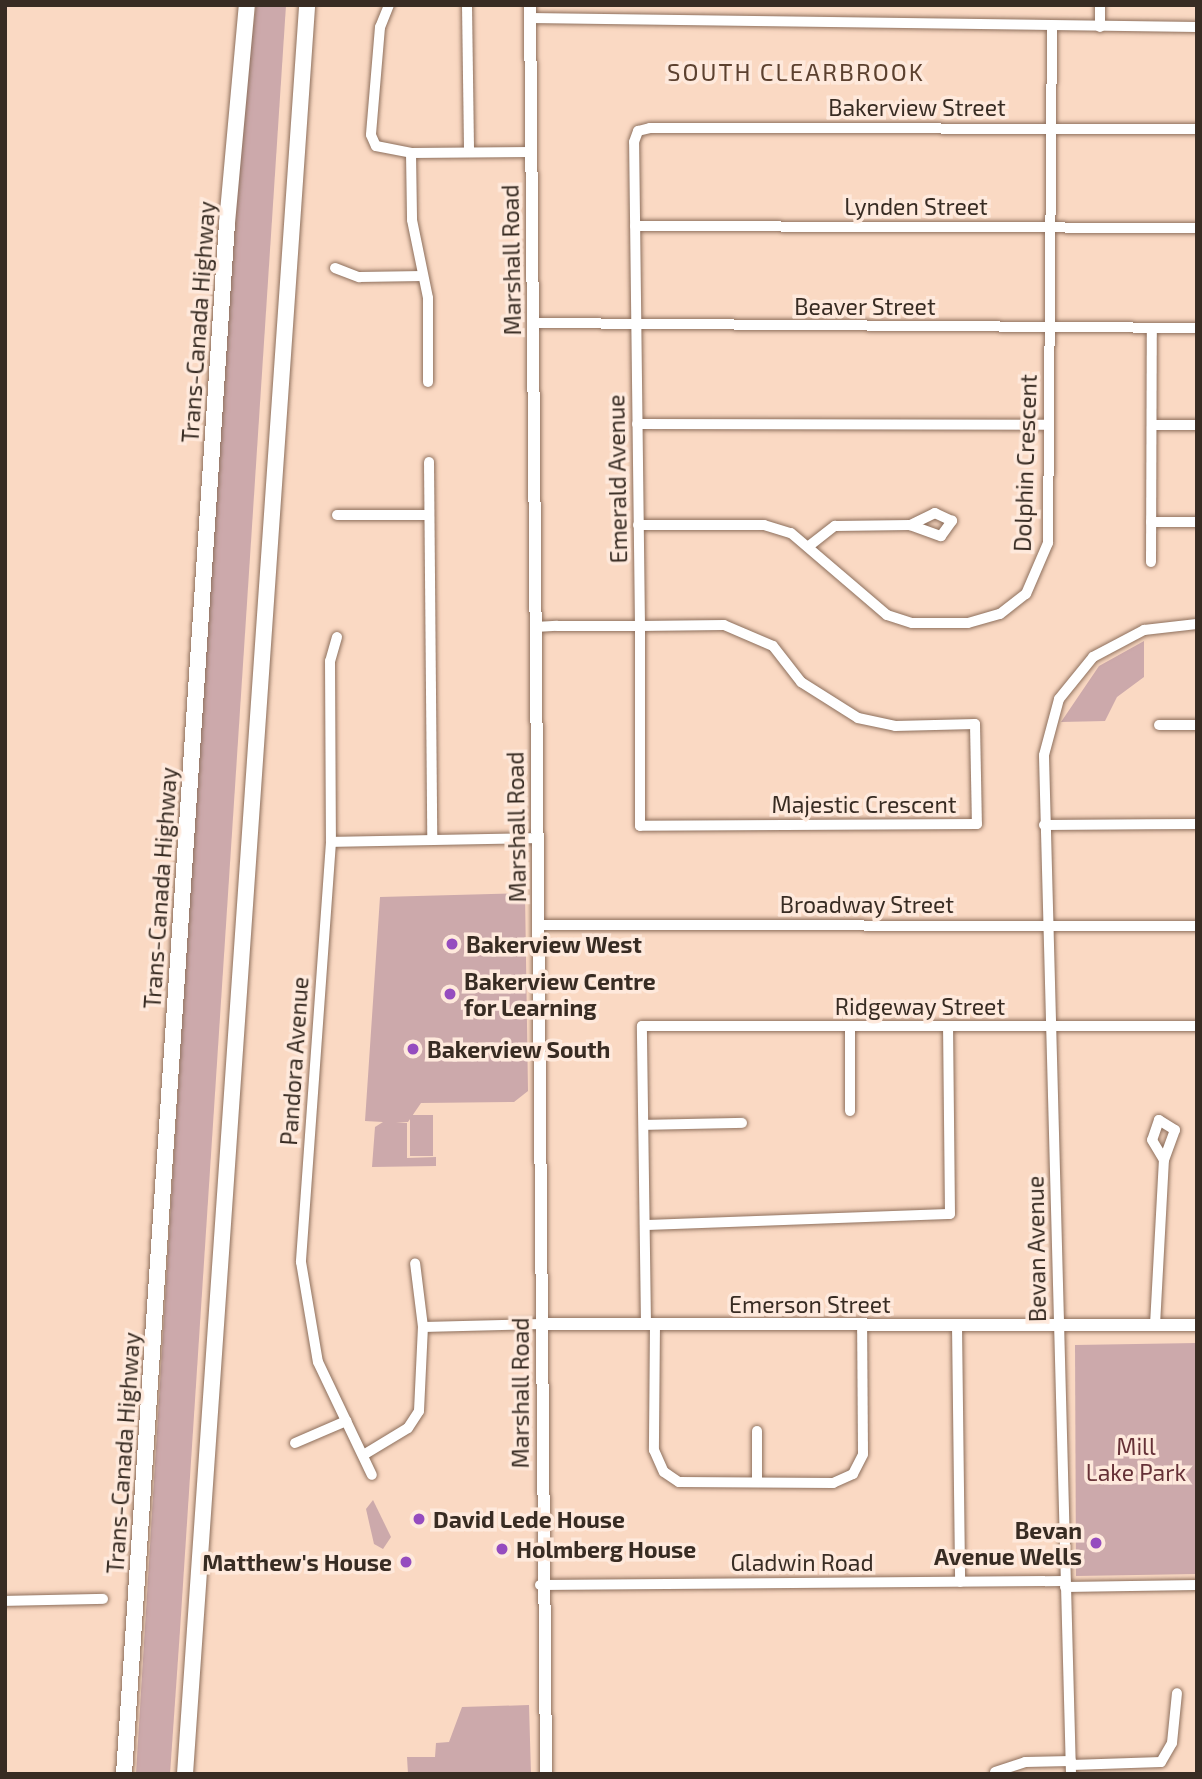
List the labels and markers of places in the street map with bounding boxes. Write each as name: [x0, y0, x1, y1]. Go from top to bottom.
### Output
place label: Bakerview West: [466, 930, 643, 958]
marker: Bakerview West: [444, 936, 460, 952]
place label: Bakerview Centre for Learning: [464, 967, 656, 1021]
marker: Bakerview Centre for Learning: [442, 986, 458, 1002]
place label: Bakerview South: [427, 1035, 611, 1063]
marker: Bakerview South: [405, 1041, 421, 1057]
place label: David Lede House: [433, 1505, 625, 1533]
marker: David Lede House: [411, 1511, 427, 1527]
place label: Bevan Avenue Wells: [934, 1516, 1082, 1570]
place label: Holmberg House: [516, 1535, 696, 1563]
marker: Bevan Avenue Wells: [1088, 1535, 1104, 1551]
marker: Holmberg House: [494, 1541, 510, 1557]
place label: Matthew's House: [202, 1548, 392, 1576]
marker: Matthew's House: [398, 1554, 414, 1570]

